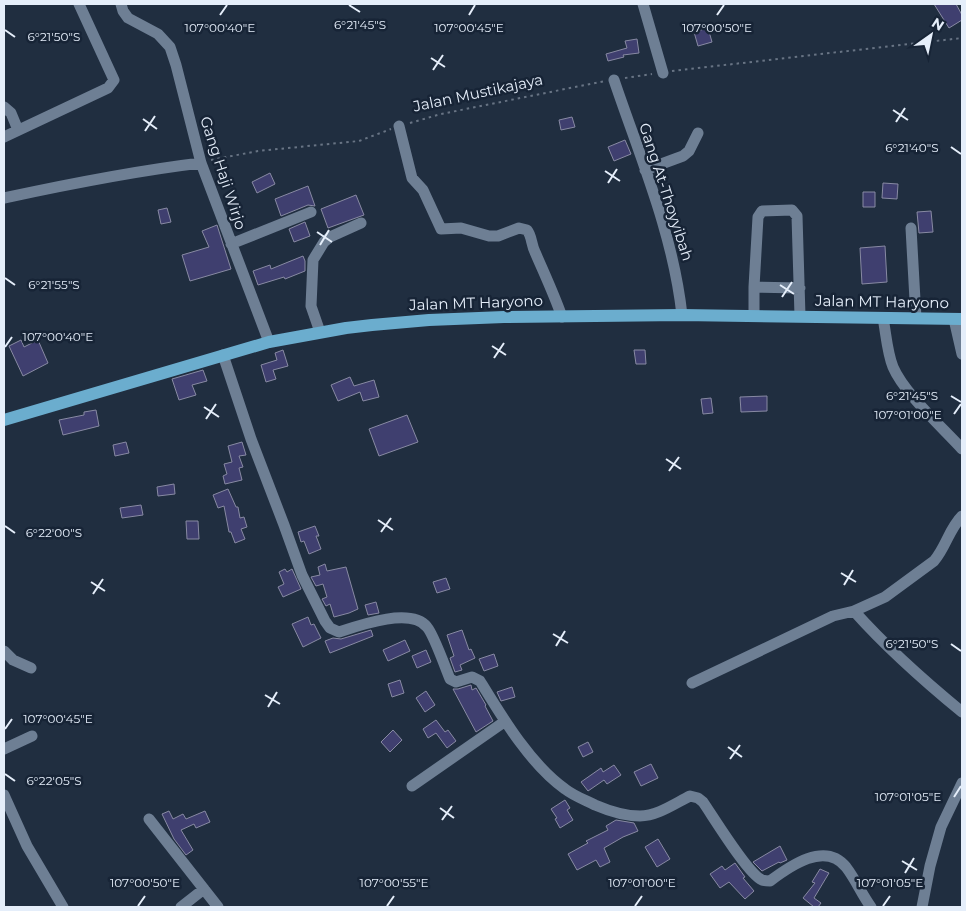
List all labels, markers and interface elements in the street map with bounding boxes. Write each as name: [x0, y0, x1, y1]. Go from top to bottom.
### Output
north arrow: [906, 10, 956, 60]
text: N: [928, 13, 948, 35]
text: 6°21'45"S: [334, 17, 386, 32]
text: 107°00'40"E: [185, 20, 255, 35]
text: 107°00'45"E: [434, 20, 504, 35]
text: 107°00'50"E: [682, 20, 752, 35]
text: 6°21'50"S: [28, 29, 80, 44]
street label: Jalan Mustikajaya: [410, 69, 545, 116]
street label: Gang Haji Wirjo: [196, 114, 251, 232]
street label: Gang At-Thoyyibah: [635, 120, 698, 263]
text: 6°21'40"S: [885, 140, 939, 155]
text: 6°21'55"S: [28, 277, 80, 292]
street label: Jalan MT Haryono: [408, 291, 543, 314]
street label: Jalan MT Haryono: [814, 291, 949, 312]
text: 107°00'40"E: [23, 329, 93, 344]
text: 6°21'45"S: [886, 388, 938, 403]
text: 107°01'00"E: [874, 407, 942, 422]
text: 6°22'00"S: [26, 525, 82, 540]
text: 6°21'50"S: [886, 636, 938, 651]
text: 107°00'45"E: [23, 711, 93, 726]
text: 6°22'05"S: [26, 773, 82, 788]
text: 107°01'05"E: [875, 789, 941, 804]
text: 107°00'50"E: [110, 875, 180, 890]
text: 107°00'55"E: [360, 875, 428, 890]
text: 107°01'00"E: [608, 875, 676, 890]
text: 107°01'05"E: [857, 875, 923, 890]

